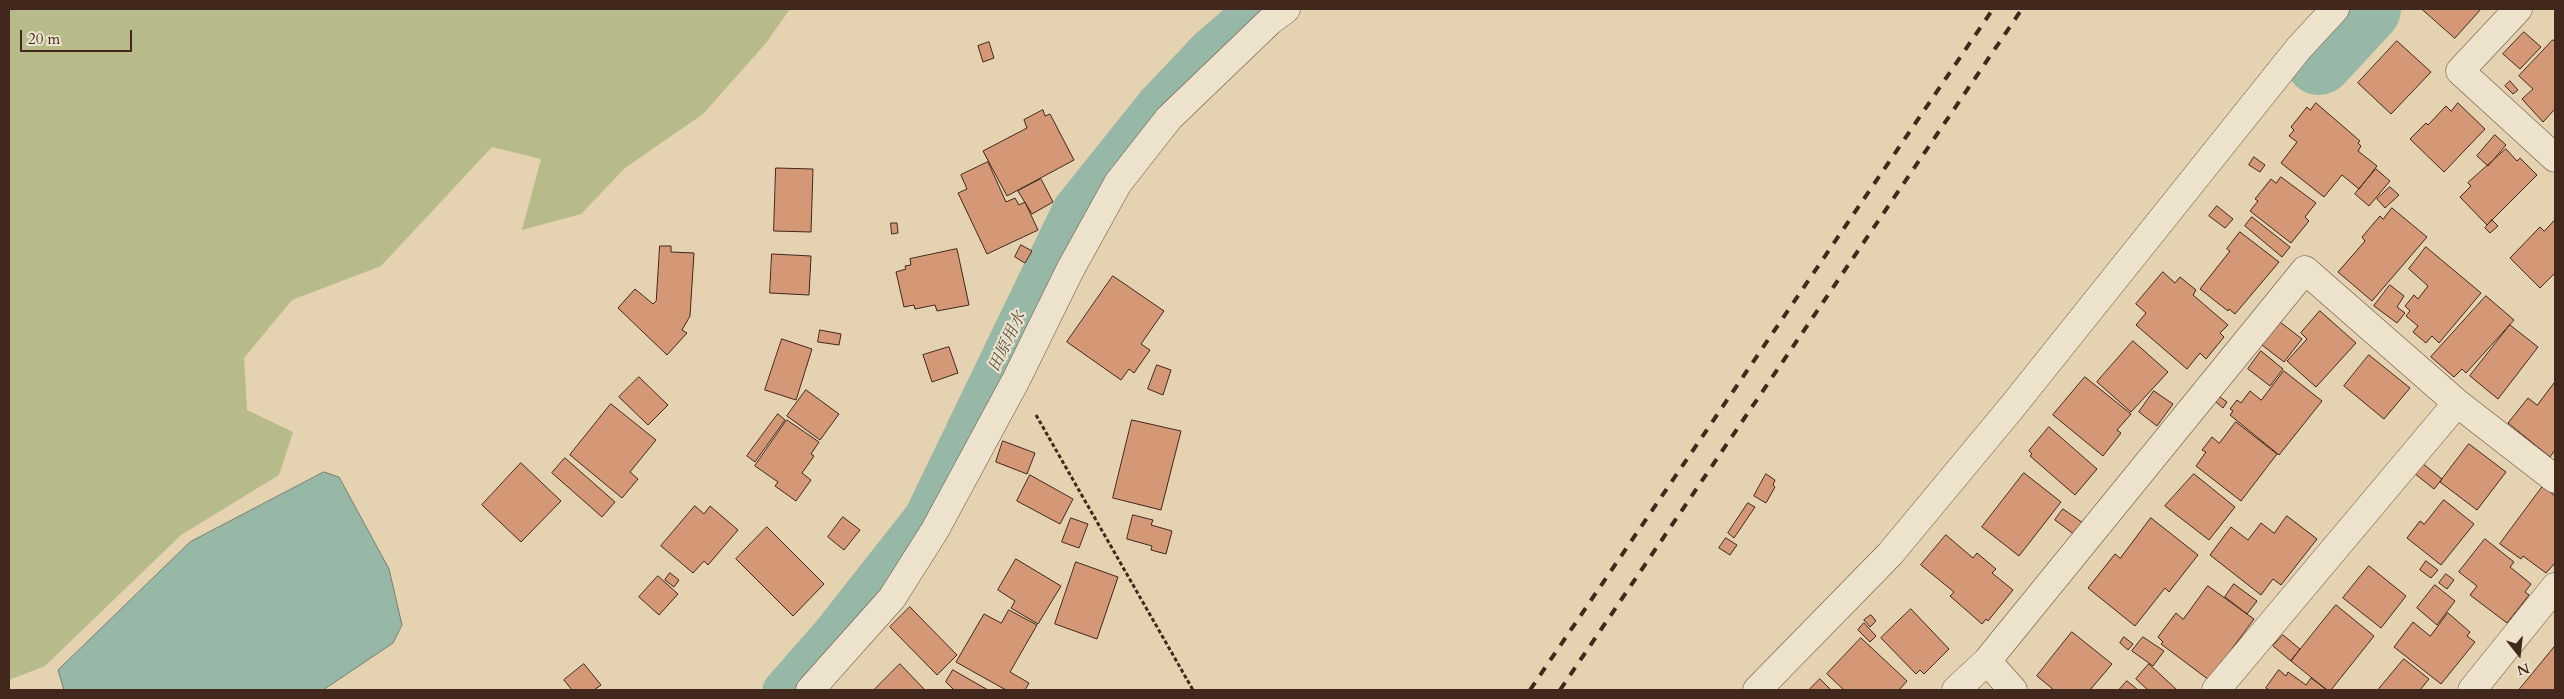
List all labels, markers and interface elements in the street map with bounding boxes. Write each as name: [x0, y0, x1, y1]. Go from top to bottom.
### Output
scale bar: [22, 20, 135, 52]
text: 20 m: [28, 29, 60, 49]
water label: 田原用水: [985, 309, 1031, 375]
north arrow: [2494, 629, 2544, 679]
text: N: [2515, 658, 2532, 680]

